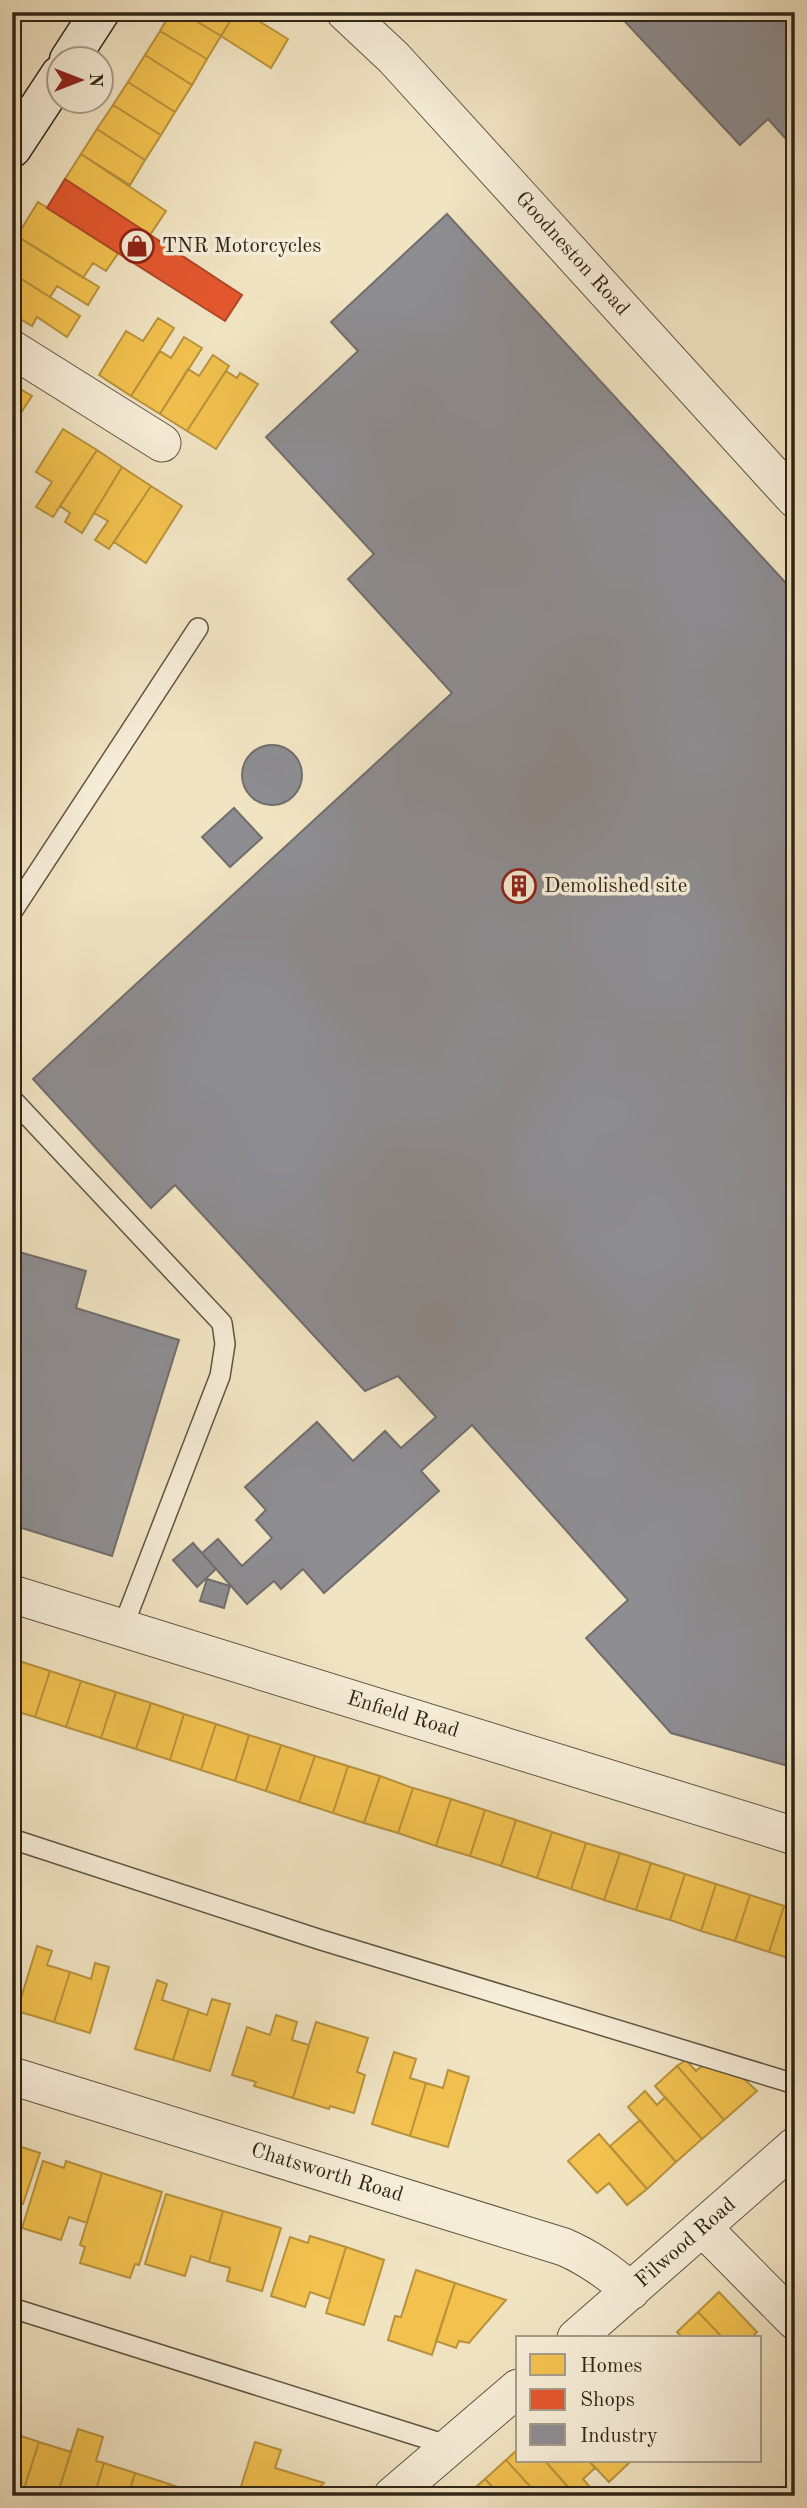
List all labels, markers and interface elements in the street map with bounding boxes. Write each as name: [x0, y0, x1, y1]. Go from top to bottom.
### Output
north arrow: [46, 46, 116, 116]
text: N: [85, 73, 104, 88]
street label: Goodneston Road: [511, 188, 633, 320]
shop icon: TNR Motorcycles: [118, 227, 156, 265]
place label: TNR Motorcycles: [162, 236, 321, 257]
building icon: Demolished site: [500, 867, 538, 905]
place label: Demolished site: [544, 876, 687, 897]
street label: Enfield Road: [345, 1688, 462, 1742]
street label: Chatsworth Road: [248, 2140, 406, 2206]
street label: Filwood Road: [632, 2194, 740, 2292]
legend: [516, 2336, 762, 2462]
text: Homes: [580, 2356, 642, 2377]
text: Shops: [580, 2390, 635, 2411]
text: Industry: [580, 2426, 658, 2447]

